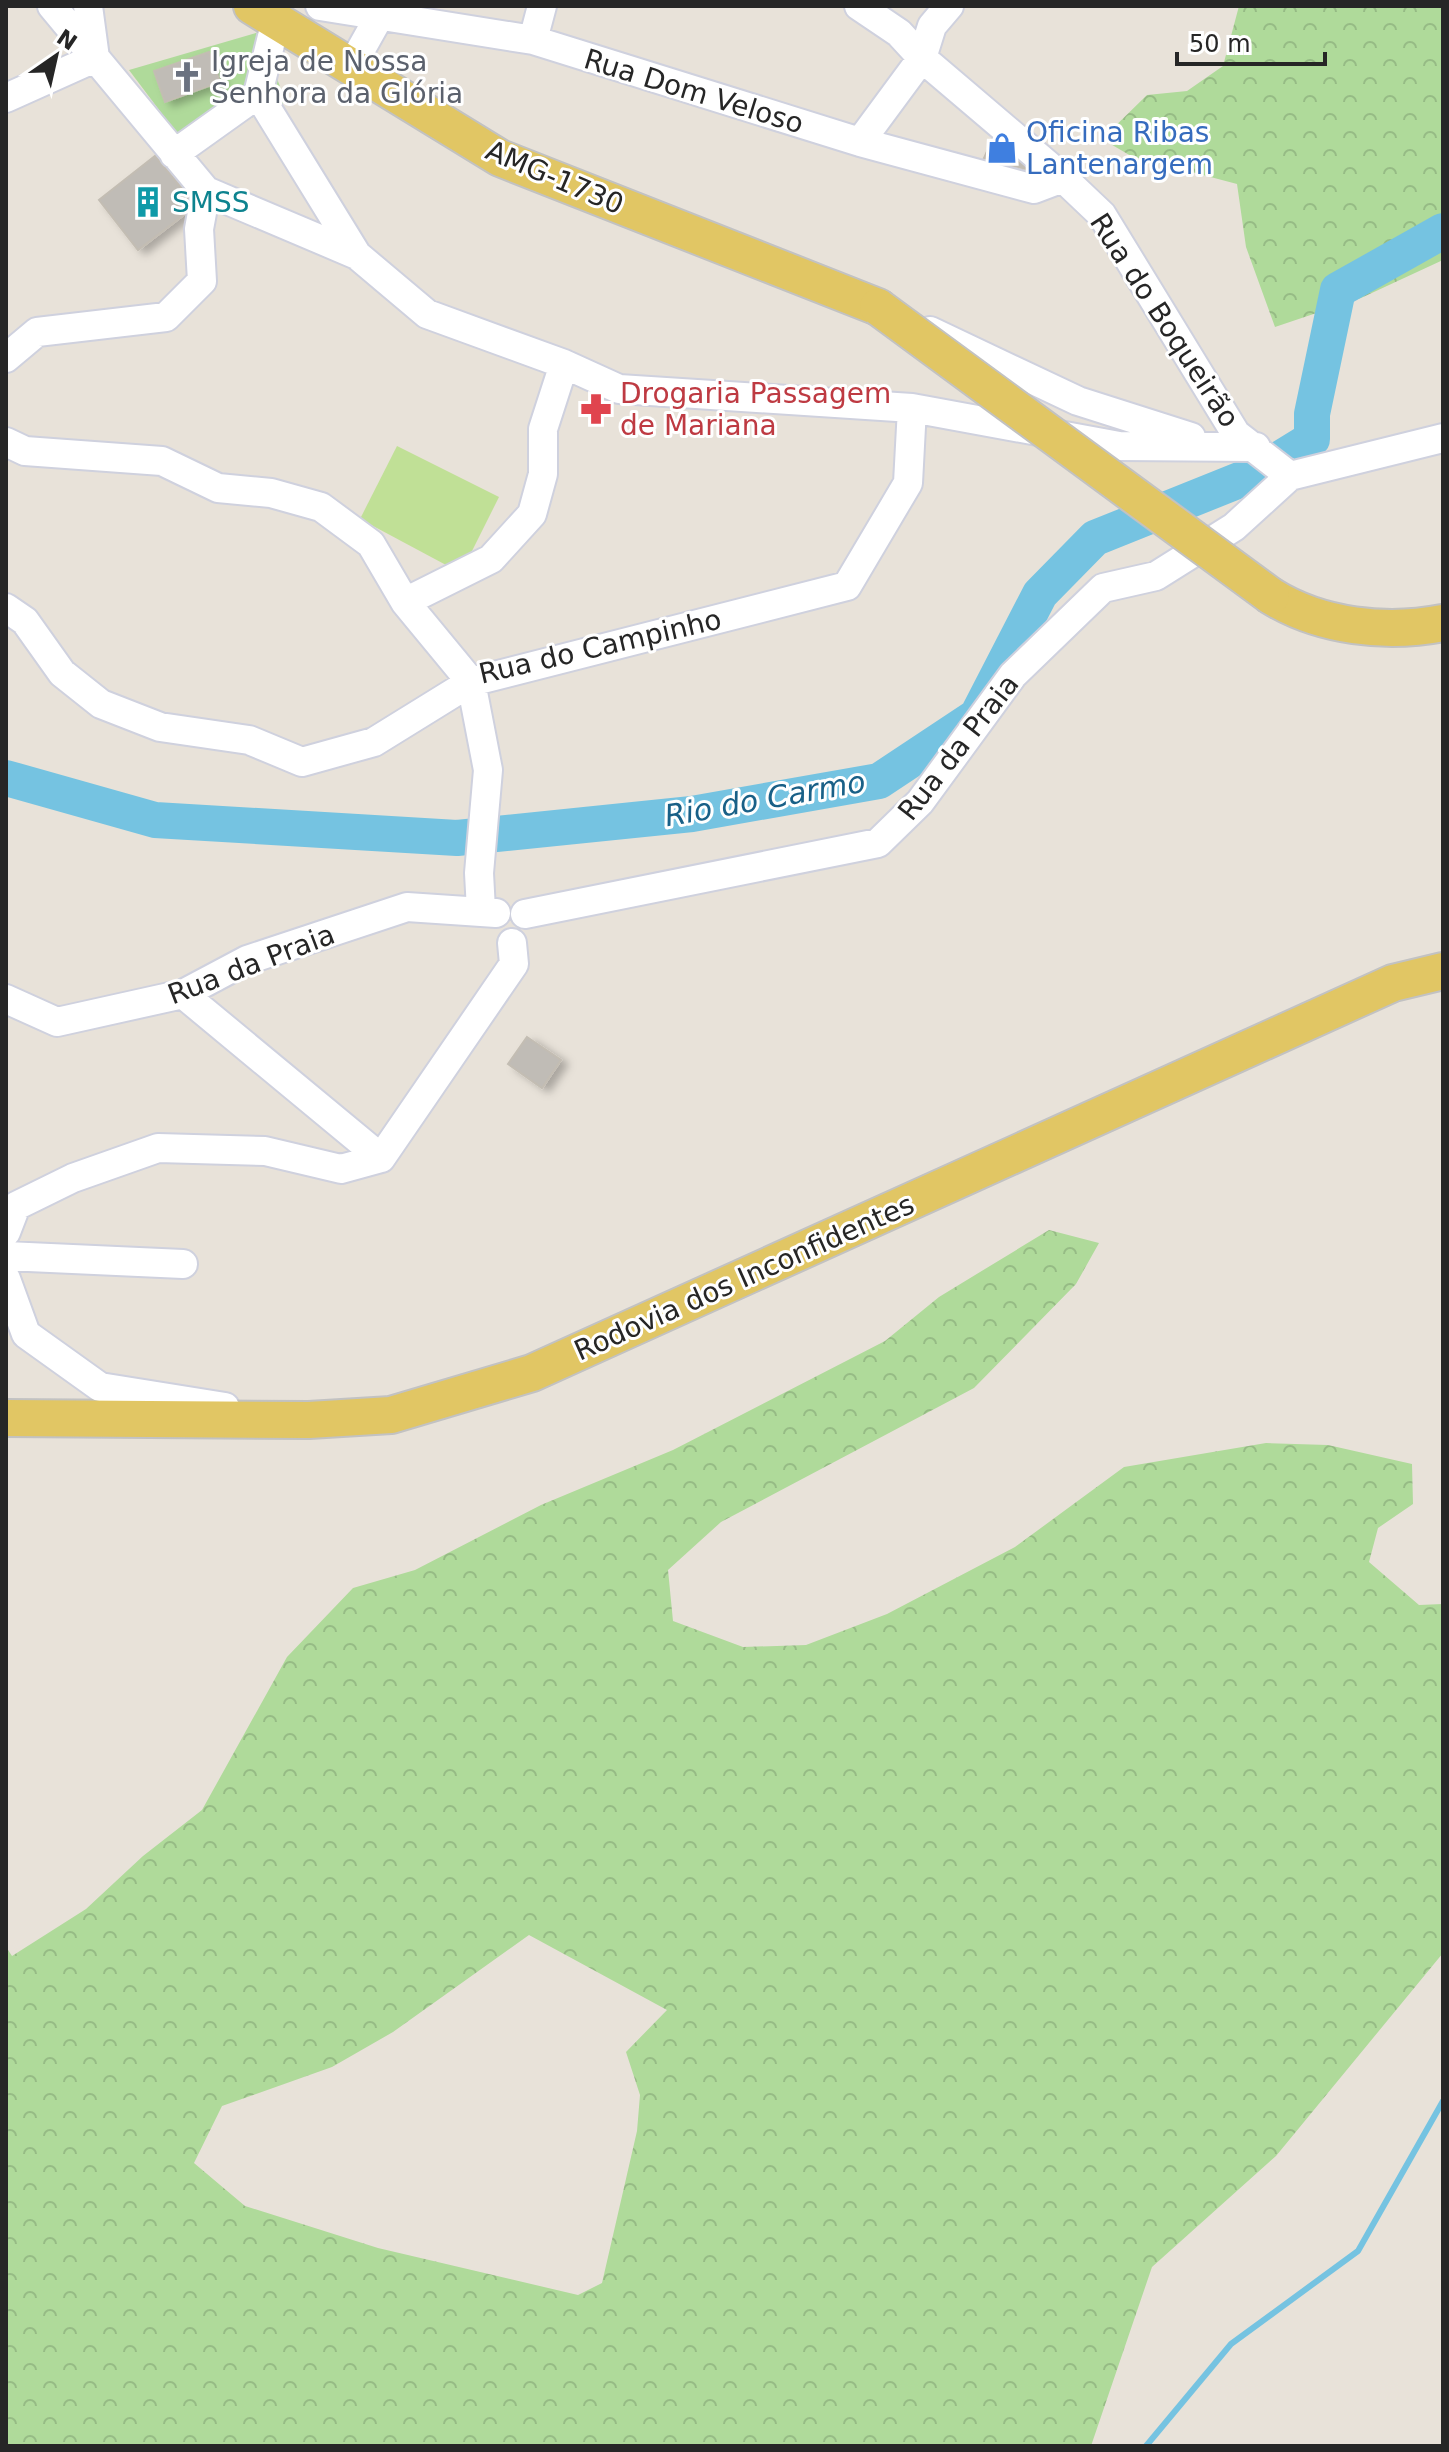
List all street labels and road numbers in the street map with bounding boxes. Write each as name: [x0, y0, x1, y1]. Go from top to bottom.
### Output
street label: Rua Dom Veloso: [580, 42, 808, 141]
street label: AMG-1730: [481, 134, 629, 221]
street label: Rua do Boqueirão: [1083, 207, 1246, 433]
street label: Rua do Campinho: [476, 603, 725, 690]
street label: Rua da Praia: [891, 668, 1026, 827]
street label: Rua da Praia: [163, 918, 339, 1011]
street label: Rodovia dos Inconfidentes: [569, 1187, 919, 1367]

